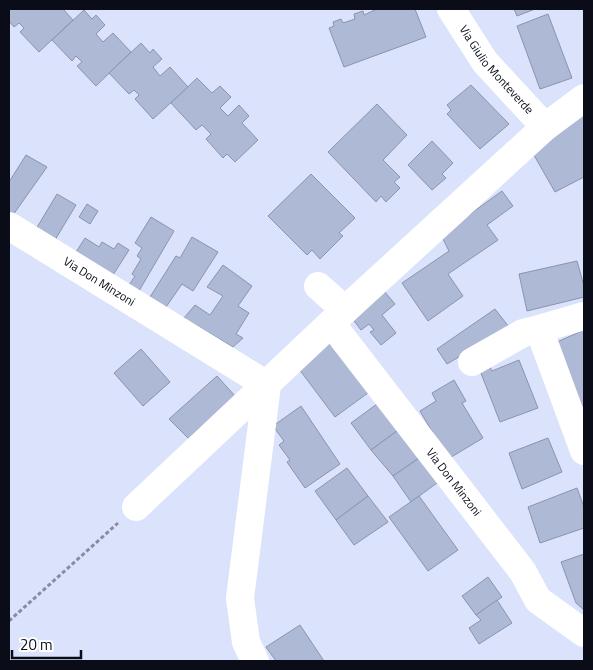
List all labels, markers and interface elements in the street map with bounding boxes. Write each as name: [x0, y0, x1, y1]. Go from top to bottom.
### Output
street label: Via Giulio Monteverde: [455, 21, 539, 118]
street label: Via Don Minzoni: [60, 252, 139, 311]
street label: Via Don Minzoni: [422, 444, 487, 520]
scale bar: [12, 628, 81, 660]
text: 20 m: [20, 633, 53, 656]

